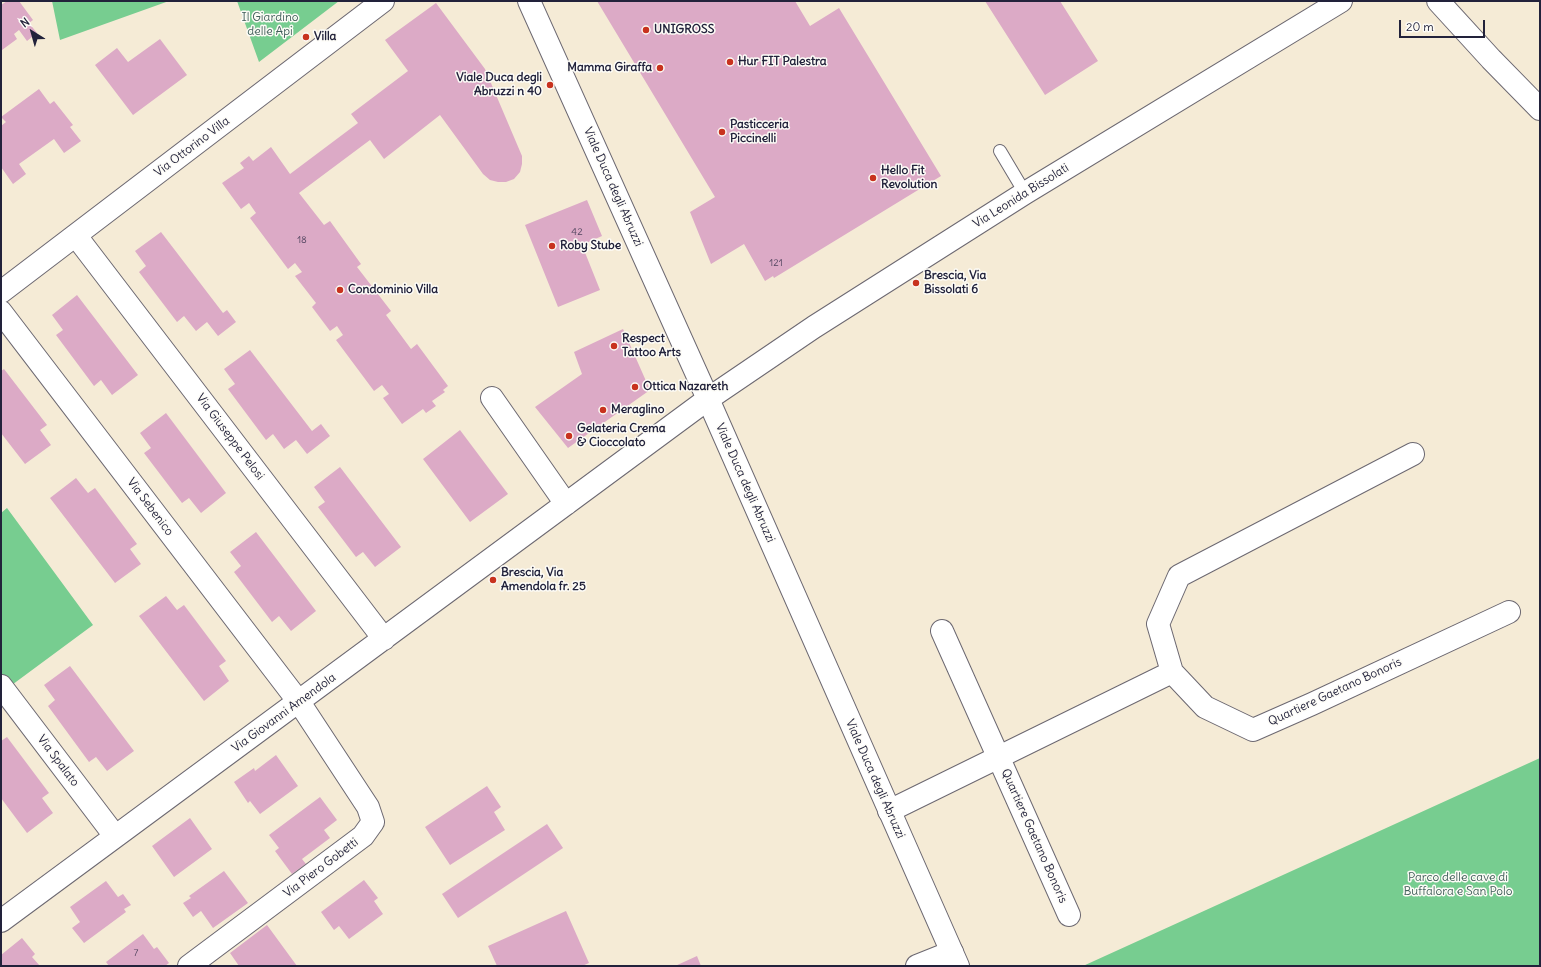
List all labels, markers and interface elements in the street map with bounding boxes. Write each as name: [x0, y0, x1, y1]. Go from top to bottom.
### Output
park label: Il Giardino delle Api: [241, 11, 299, 39]
north arrow: [12, 12, 52, 52]
scale bar: [1401, 12, 1487, 38]
text: N: [18, 15, 32, 30]
text: 20 m: [1406, 19, 1434, 34]
place label: UNIGROSS: [654, 23, 714, 37]
marker: UNIGROSS: [641, 25, 651, 35]
place label: Villa: [314, 30, 336, 44]
marker: Villa: [301, 32, 311, 42]
place label: Hur FIT Palestra: [738, 55, 827, 69]
marker: Hur FIT Palestra: [725, 57, 735, 67]
place label: Mamma Giraffa: [567, 61, 652, 75]
marker: Mamma Giraffa: [655, 63, 665, 73]
place label: Viale Duca degli Abruzzi n 40: [456, 71, 542, 99]
marker: Viale Duca degli Abruzzi n 40: [545, 80, 555, 90]
street label: Via Ottorino Villa: [152, 114, 232, 180]
place label: Pasticceria Piccinelli: [730, 118, 789, 146]
street label: Viale Duca degli Abruzzi: [580, 125, 646, 249]
marker: Pasticceria Piccinelli: [717, 127, 727, 137]
street label: Via Leonida Bissolati: [970, 161, 1072, 231]
place label: Hello Fit Revolution: [881, 164, 938, 192]
marker: Hello Fit Revolution: [868, 173, 878, 183]
house number: 42: [571, 226, 583, 238]
house number: 18: [297, 234, 307, 246]
place label: Roby Stube: [560, 239, 621, 253]
marker: Roby Stube: [547, 241, 557, 251]
house number: 121: [769, 257, 783, 269]
place label: Brescia, Via Bissolati 6: [924, 269, 986, 297]
marker: Brescia, Via Bissolati 6: [911, 278, 921, 288]
place label: Condominio Villa: [348, 283, 438, 297]
marker: Condominio Villa: [335, 285, 345, 295]
place label: Respect Tattoo Arts: [622, 332, 681, 360]
marker: Respect Tattoo Arts: [609, 341, 619, 351]
place label: Ottica Nazareth: [643, 380, 728, 394]
marker: Ottica Nazareth: [630, 382, 640, 392]
street label: Via Giuseppe Pelosi: [193, 391, 267, 483]
place label: Meraglino: [611, 403, 664, 417]
marker: Meraglino: [598, 405, 608, 415]
street label: Viale Duca degli Abruzzi: [712, 421, 778, 545]
place label: Gelateria Crema & Cioccolato: [577, 422, 666, 450]
marker: Gelateria Crema & Cioccolato: [564, 431, 574, 441]
street label: Via Sebenico: [124, 475, 176, 539]
place label: Brescia, Via Amendola fr. 25: [501, 566, 586, 594]
marker: Brescia, Via Amendola fr. 25: [488, 575, 498, 585]
street label: Quartiere Gaetano Bonoris: [1266, 655, 1404, 729]
street label: Via Giovanni Amendola: [229, 670, 339, 756]
street label: Viale Duca degli Abruzzi: [842, 717, 908, 841]
street label: Via Spalato: [34, 732, 82, 790]
street label: Quartiere Gaetano Bonoris: [998, 767, 1070, 905]
street label: Via Piero Gobetti: [281, 835, 361, 901]
park label: Parco delle cave di Buffalora e San Polo: [1403, 871, 1513, 899]
house number: 7: [134, 947, 138, 959]

